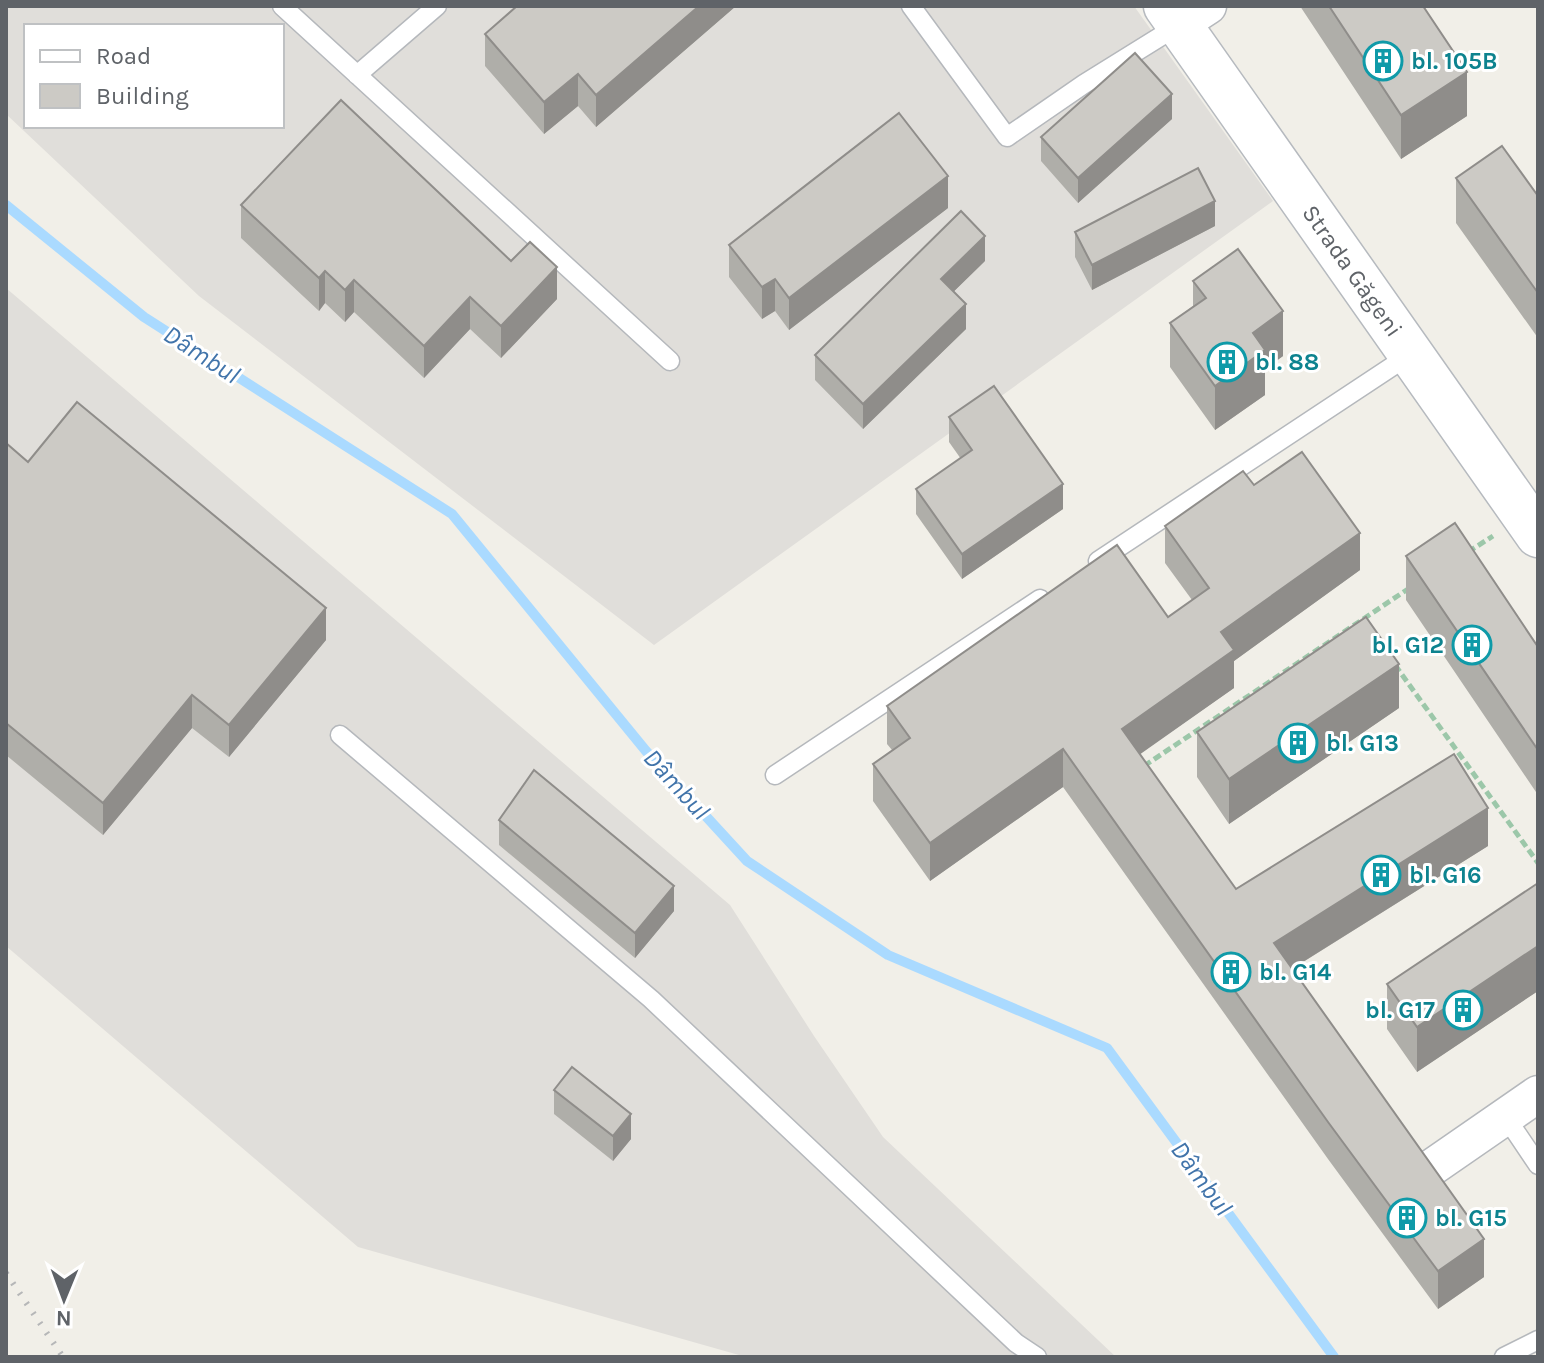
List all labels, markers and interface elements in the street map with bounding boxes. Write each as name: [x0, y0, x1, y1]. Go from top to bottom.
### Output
legend: [24, 24, 284, 128]
building icon: bl. 105B: [1362, 40, 1404, 82]
text: Road: [96, 42, 151, 70]
place label: bl. 105B: [1411, 47, 1498, 75]
text: Building: [96, 82, 189, 110]
street label: Strada Găgeni: [1296, 200, 1408, 342]
water label: Dâmbul: [158, 318, 246, 391]
building icon: bl. 88: [1206, 341, 1248, 383]
place label: bl. 88: [1255, 348, 1319, 376]
building icon: bl. G12: [1451, 624, 1493, 666]
place label: bl. G12: [1371, 631, 1444, 659]
building icon: bl. G13: [1277, 722, 1319, 764]
place label: bl. G13: [1326, 729, 1399, 757]
water label: Dâmbul: [637, 742, 717, 826]
building icon: bl. G16: [1360, 854, 1402, 896]
place label: bl. G16: [1409, 861, 1482, 889]
building icon: bl. G14: [1210, 951, 1252, 993]
place label: bl. G14: [1259, 958, 1331, 986]
building icon: bl. G17: [1442, 989, 1484, 1031]
place label: bl. G17: [1365, 996, 1435, 1024]
water label: Dâmbul: [1164, 1135, 1239, 1222]
building icon: bl. G15: [1386, 1197, 1428, 1239]
place label: bl. G15: [1435, 1204, 1507, 1232]
north arrow: [24, 1259, 104, 1339]
text: N: [56, 1305, 72, 1331]

